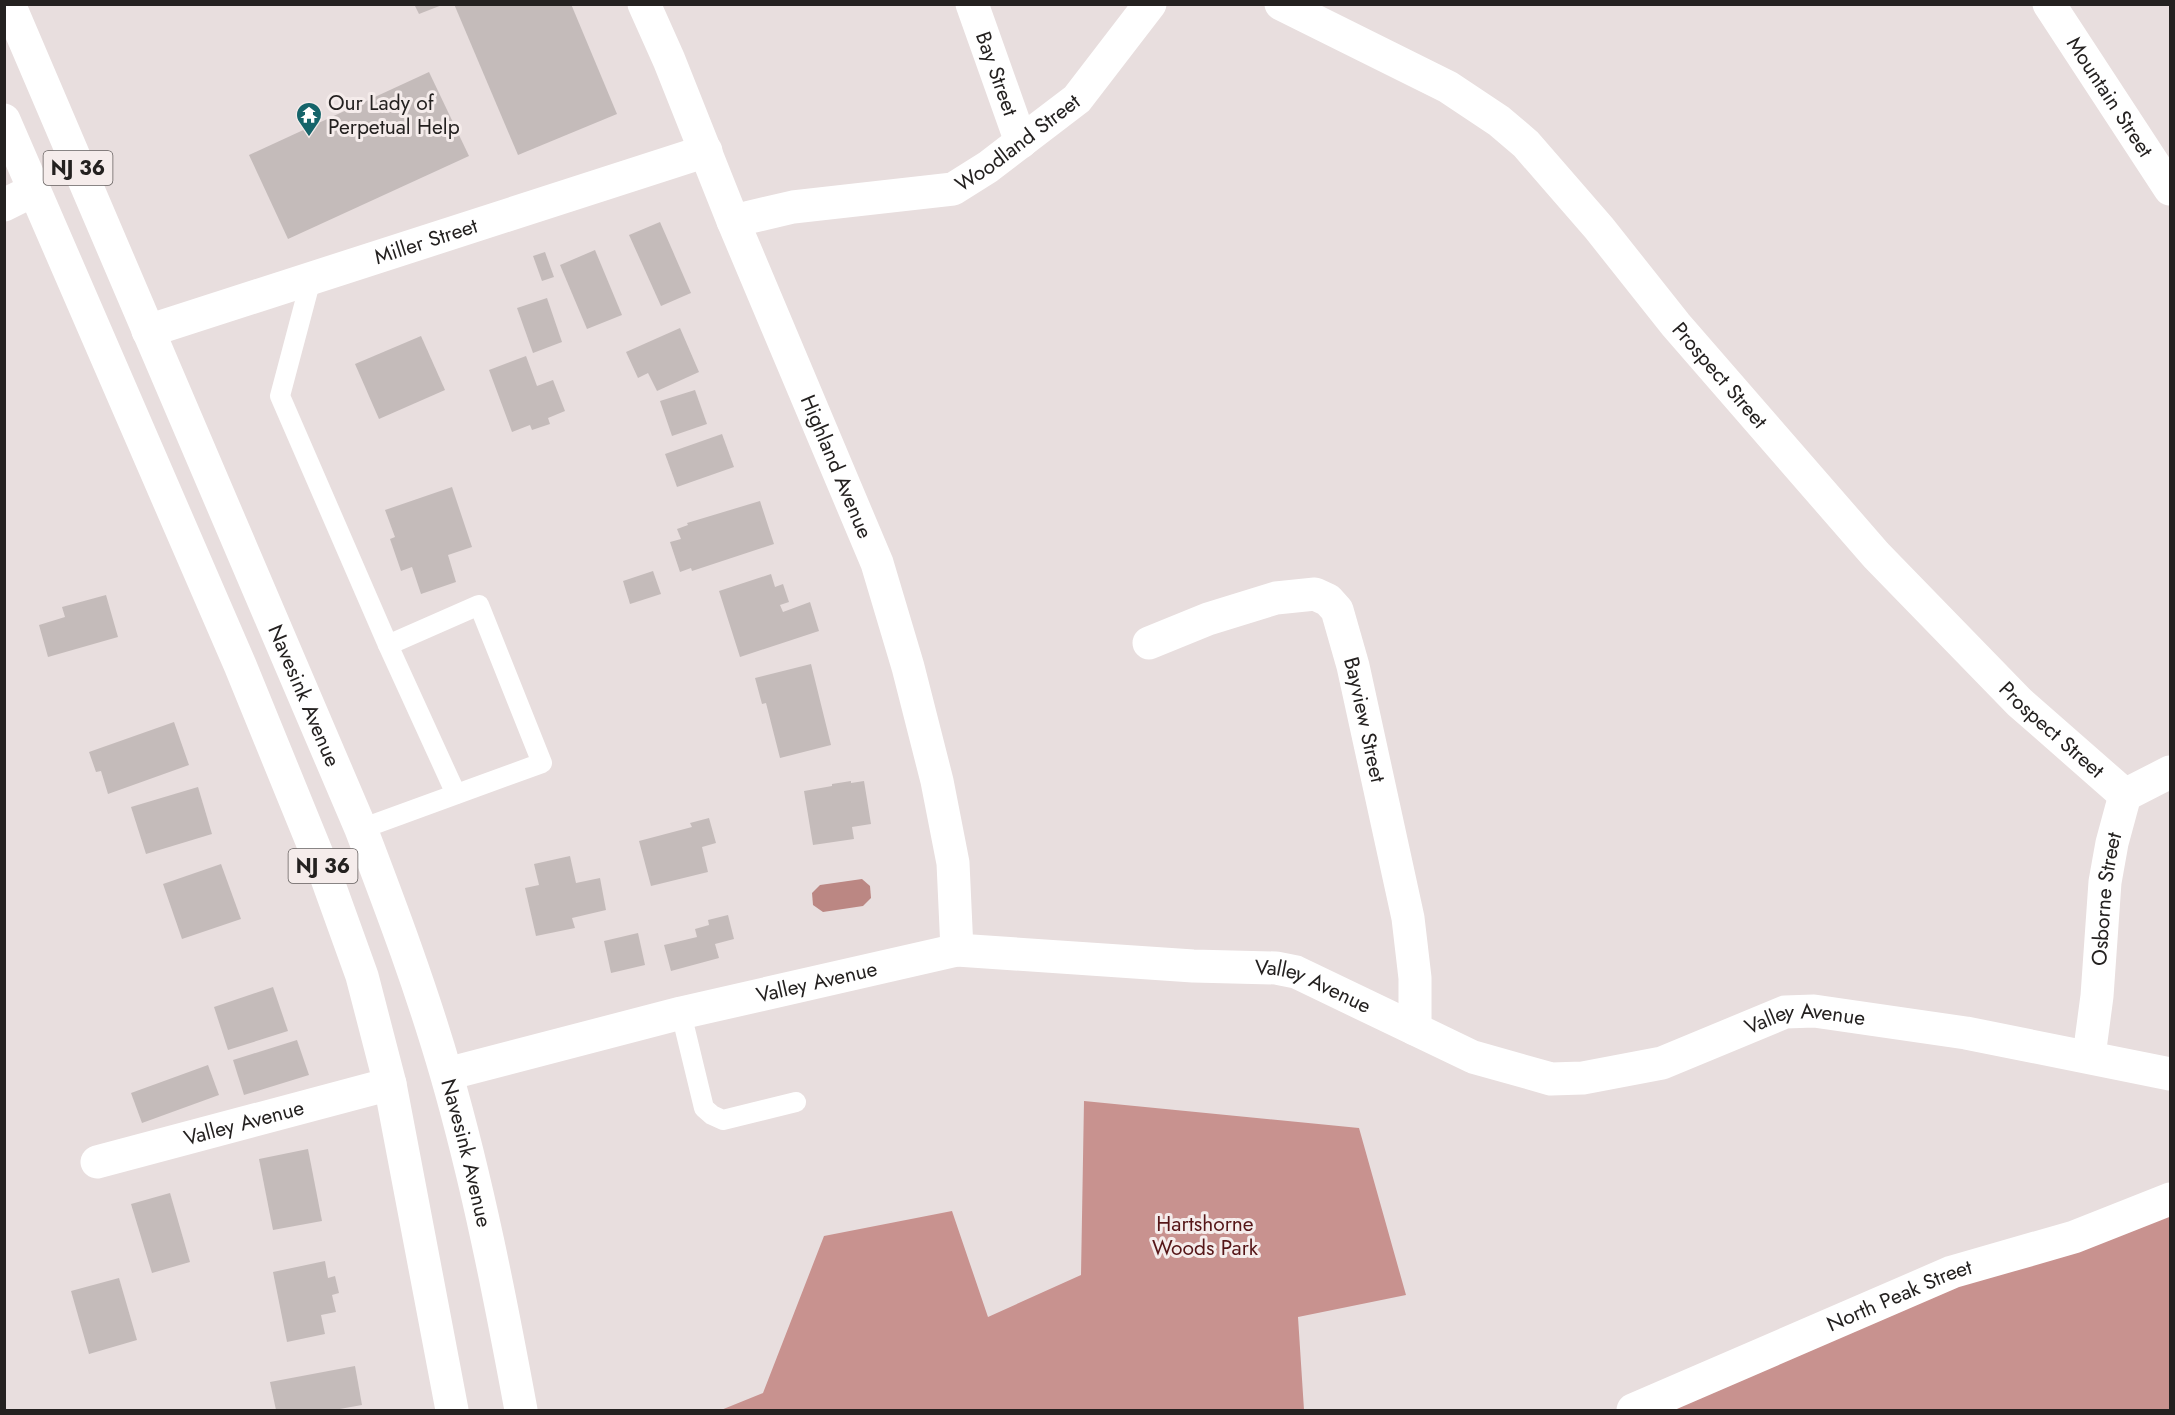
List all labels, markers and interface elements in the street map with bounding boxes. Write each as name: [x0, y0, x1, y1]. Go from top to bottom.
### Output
street label: Bay Street: [968, 28, 1026, 120]
street label: Mountain Street: [2059, 31, 2160, 163]
street label: Woodland Street: [949, 87, 1086, 199]
place label: Our Lady of Perpetual Help: [328, 88, 460, 142]
temple icon: Our Lady of Perpetual Help: [294, 100, 324, 138]
road number: NJ 36: [44, 151, 112, 185]
street label: Miller Street: [371, 211, 481, 272]
street label: Prospect Street: [1665, 316, 1774, 435]
street label: Highland Avenue: [793, 390, 880, 543]
street label: Navesink Avenue: [260, 620, 348, 772]
street label: Bayview Street: [1336, 653, 1393, 785]
street label: Prospect Street: [1992, 675, 2111, 785]
street label: Osborne Street: [2084, 829, 2129, 967]
road number: NJ 36: [288, 849, 358, 883]
street label: Valley Avenue: [1255, 952, 1376, 1021]
street label: Valley Avenue: [753, 954, 880, 1010]
street label: Valley Avenue: [1740, 996, 1867, 1042]
street label: Navesink Avenue: [433, 1075, 499, 1230]
street label: Valley Avenue: [181, 1093, 307, 1153]
park label: Hartshorne Woods Park: [1152, 1209, 1259, 1263]
street label: North Peak Street: [1822, 1252, 1975, 1339]

